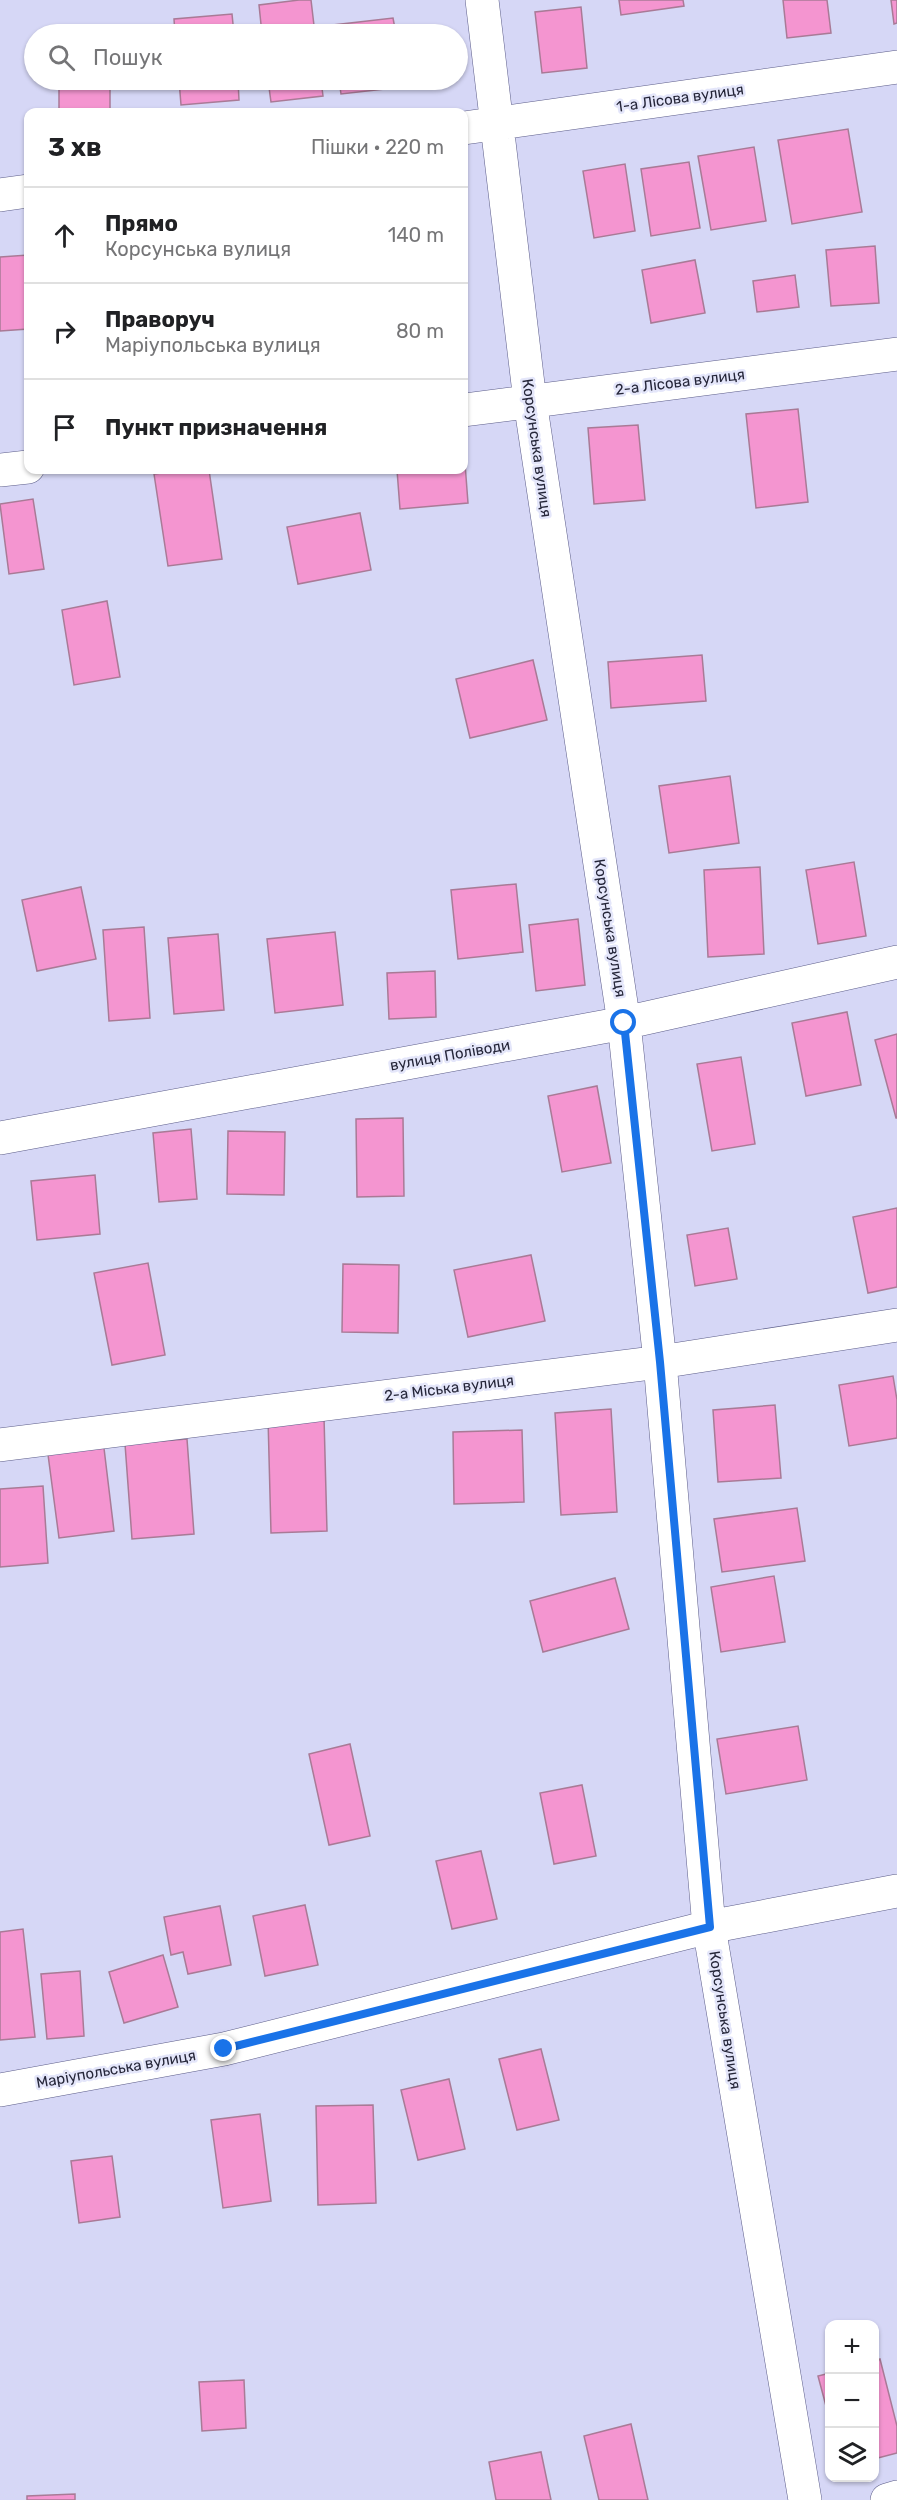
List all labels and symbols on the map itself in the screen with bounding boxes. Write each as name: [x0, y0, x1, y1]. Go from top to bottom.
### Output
street label: 1-а Лісова вулиця: [615, 80, 745, 116]
street label: 2-а Лісова вулиця: [614, 365, 746, 399]
street label: Корсунська вулиця: [518, 378, 556, 518]
street label: Корсунська вулиця: [590, 858, 630, 998]
route start: [610, 1009, 636, 1035]
street label: вулиця Поліводи: [388, 1036, 512, 1074]
street label: 2-а Міська вулиця: [383, 1371, 515, 1405]
street label: Корсунська вулиця: [705, 1950, 745, 2090]
route end: [210, 2035, 236, 2061]
street label: Маріупольська вулиця: [35, 2046, 197, 2092]

